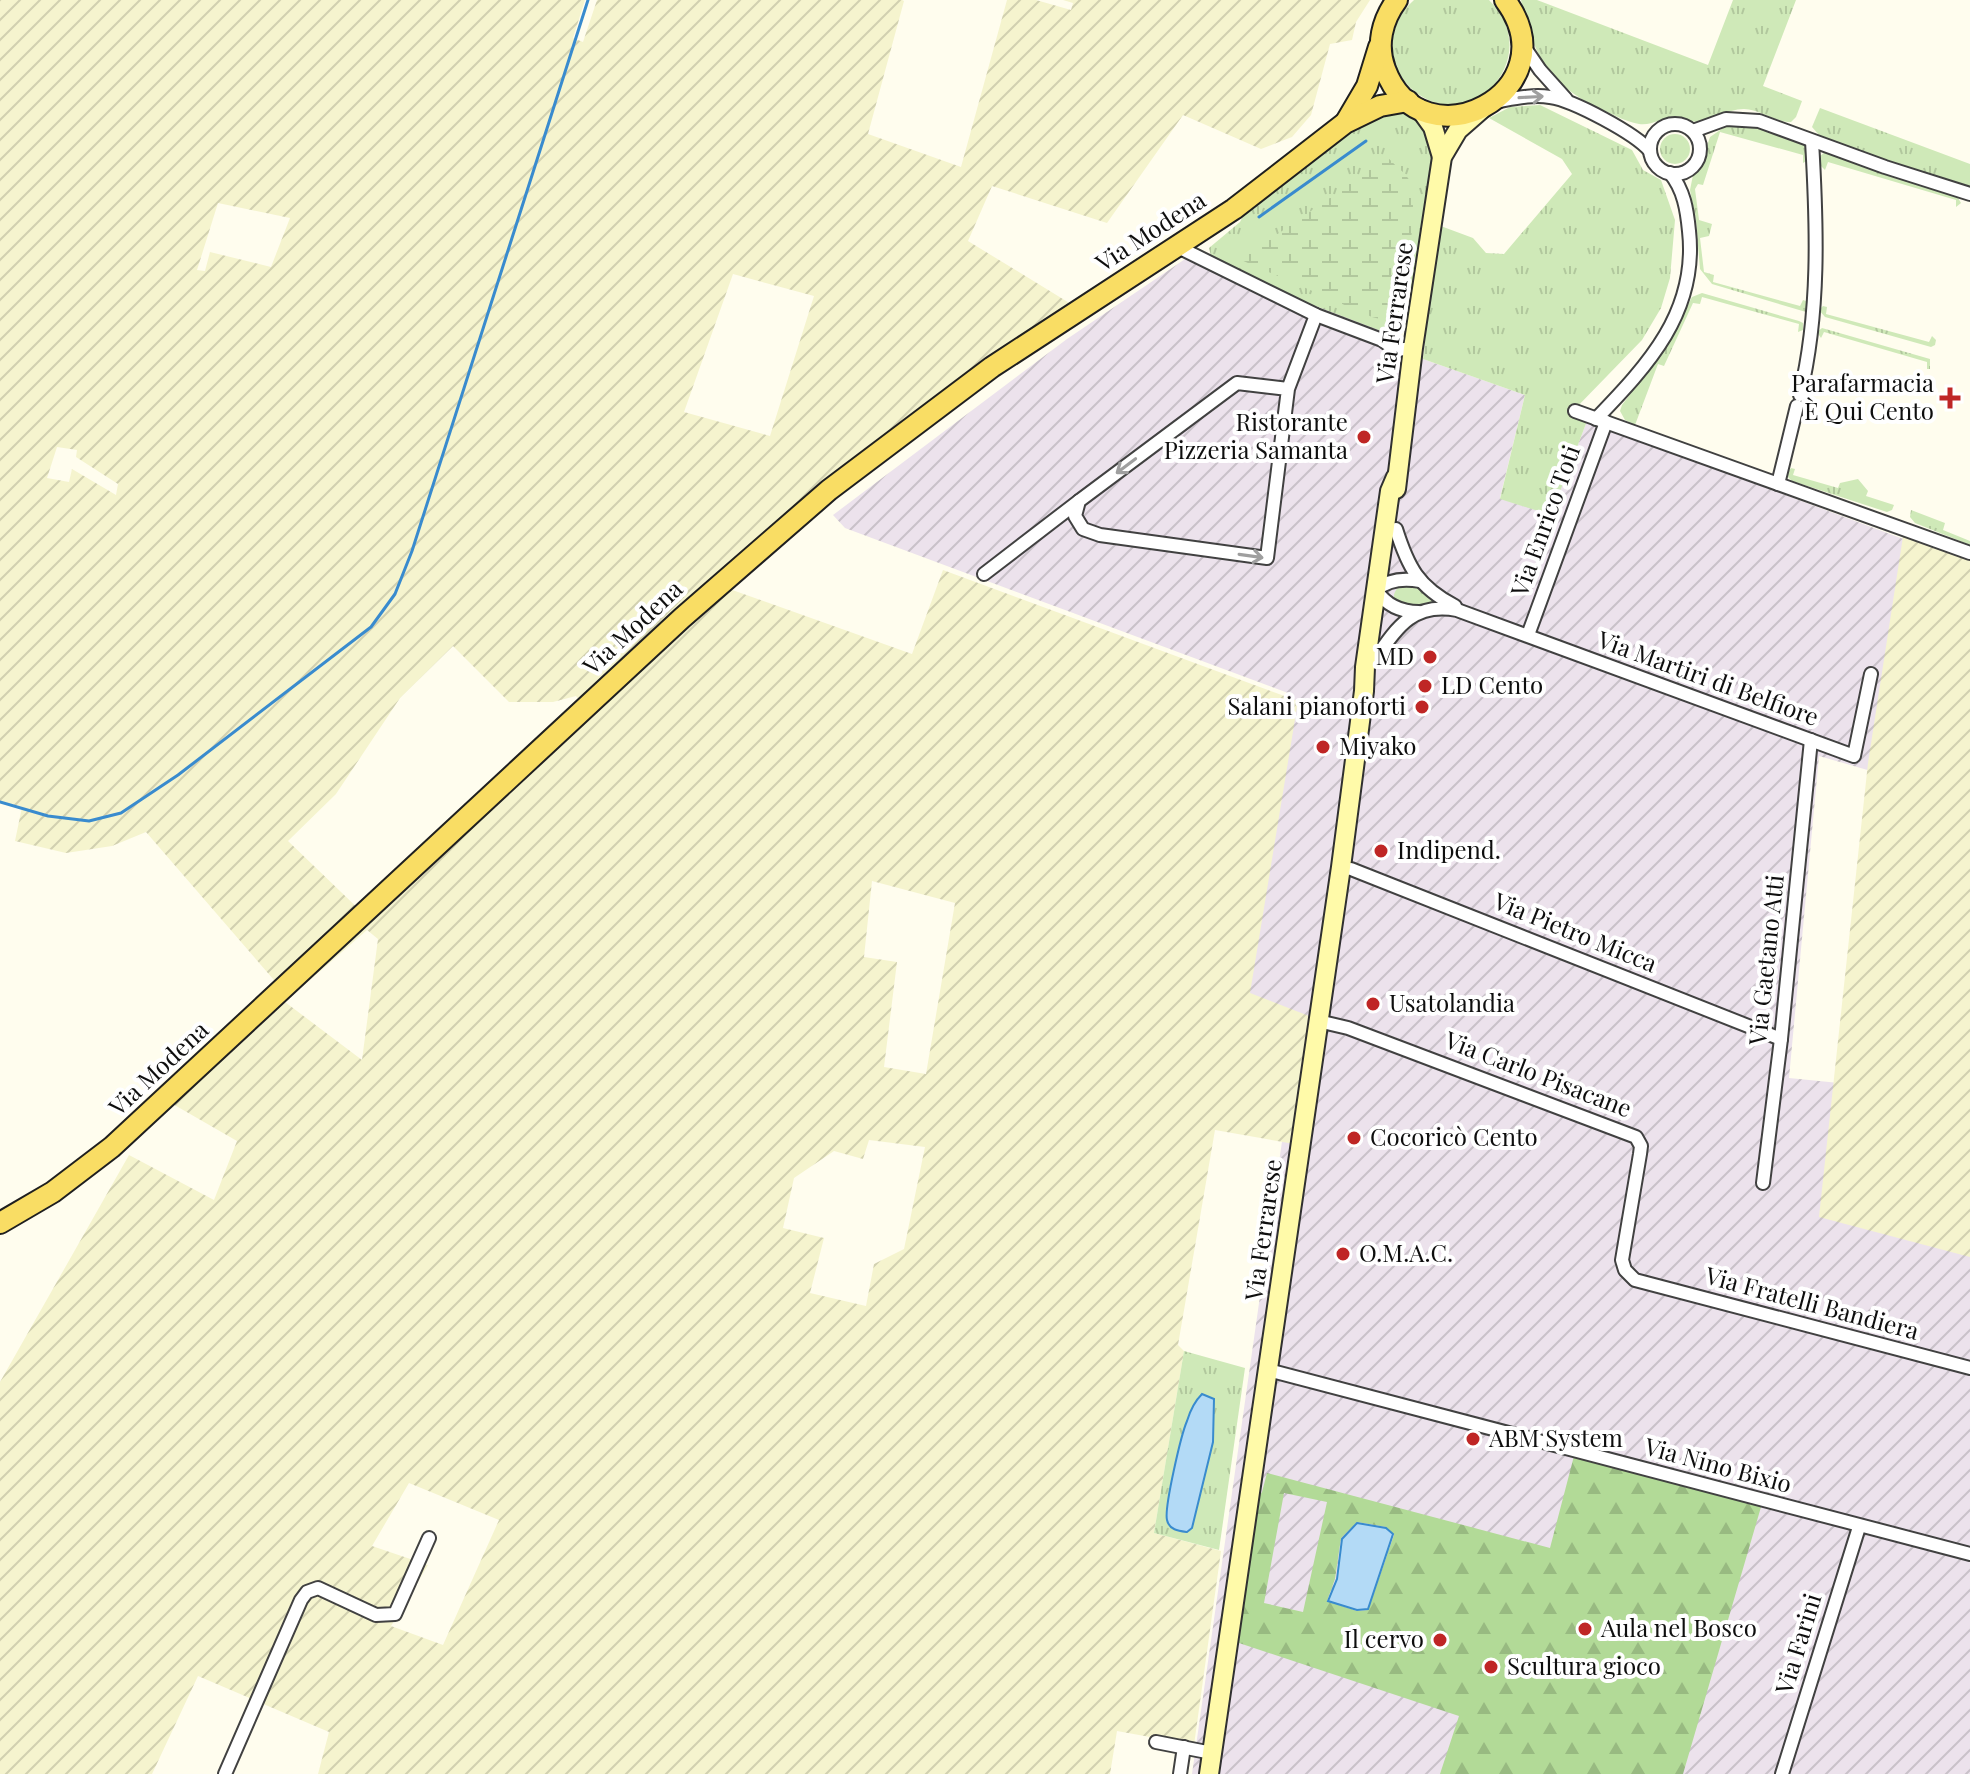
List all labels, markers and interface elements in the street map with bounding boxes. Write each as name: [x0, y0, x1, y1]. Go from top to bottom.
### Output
one-way arrow: [1517, 89, 1544, 104]
street label: Via Modena: [1088, 183, 1211, 278]
street label: Via Ferrarese: [1367, 240, 1419, 387]
place label: Parafarmacia È Qui Cento: [1791, 366, 1934, 426]
marker: Parafarmacia È Qui Cento: [1941, 389, 1959, 407]
place label: Ristorante Pizzeria Samanta: [1164, 405, 1348, 465]
marker: Ristorante Pizzeria Samanta: [1355, 428, 1373, 446]
street label: Via Enrico Toti: [1502, 440, 1586, 601]
one-way arrow: [1116, 458, 1138, 474]
one-way arrow: [1237, 548, 1264, 563]
street label: Via Modena: [574, 572, 688, 682]
street label: Via Martiri di Belfiore: [1593, 622, 1824, 732]
place label: MD: [1376, 639, 1414, 671]
marker: MD: [1421, 648, 1439, 666]
place label: LD Cento: [1441, 668, 1543, 700]
marker: LD Cento: [1416, 677, 1434, 695]
place label: Salani pianoforti: [1228, 689, 1406, 721]
marker: Salani pianoforti: [1413, 698, 1431, 716]
place label: Miyako: [1339, 729, 1417, 761]
marker: Miyako: [1314, 738, 1332, 756]
place label: Indipend.: [1397, 833, 1501, 865]
marker: Indipend.: [1372, 842, 1390, 860]
street label: Via Gaetano Atti: [1740, 873, 1790, 1048]
street label: Via Pietro Micca: [1488, 883, 1662, 978]
place label: Usatolandia: [1389, 986, 1515, 1018]
marker: Usatolandia: [1364, 995, 1382, 1013]
street label: Via Modena: [100, 1013, 214, 1123]
street label: Via Carlo Pisacane: [1440, 1022, 1637, 1123]
place label: Cocoricò Cento: [1370, 1120, 1538, 1152]
marker: Cocoricò Cento: [1345, 1129, 1363, 1147]
street label: Via Ferrarese: [1236, 1157, 1288, 1304]
place label: O.M.A.C.: [1359, 1236, 1453, 1268]
marker: O.M.A.C.: [1334, 1245, 1352, 1263]
street label: Via Fratelli Bandiera: [1701, 1258, 1923, 1346]
place label: ABM System: [1488, 1421, 1623, 1453]
street label: Via Nino Bixio: [1641, 1429, 1795, 1499]
marker: ABM System: [1464, 1430, 1482, 1448]
street label: Via Farini: [1766, 1589, 1828, 1699]
place label: Aula nel Bosco: [1600, 1611, 1757, 1643]
marker: Aula nel Bosco: [1576, 1620, 1594, 1638]
place label: Il cervo: [1344, 1622, 1424, 1654]
marker: Il cervo: [1431, 1631, 1449, 1649]
place label: Scultura gioco: [1507, 1649, 1661, 1681]
marker: Scultura gioco: [1482, 1658, 1500, 1676]

